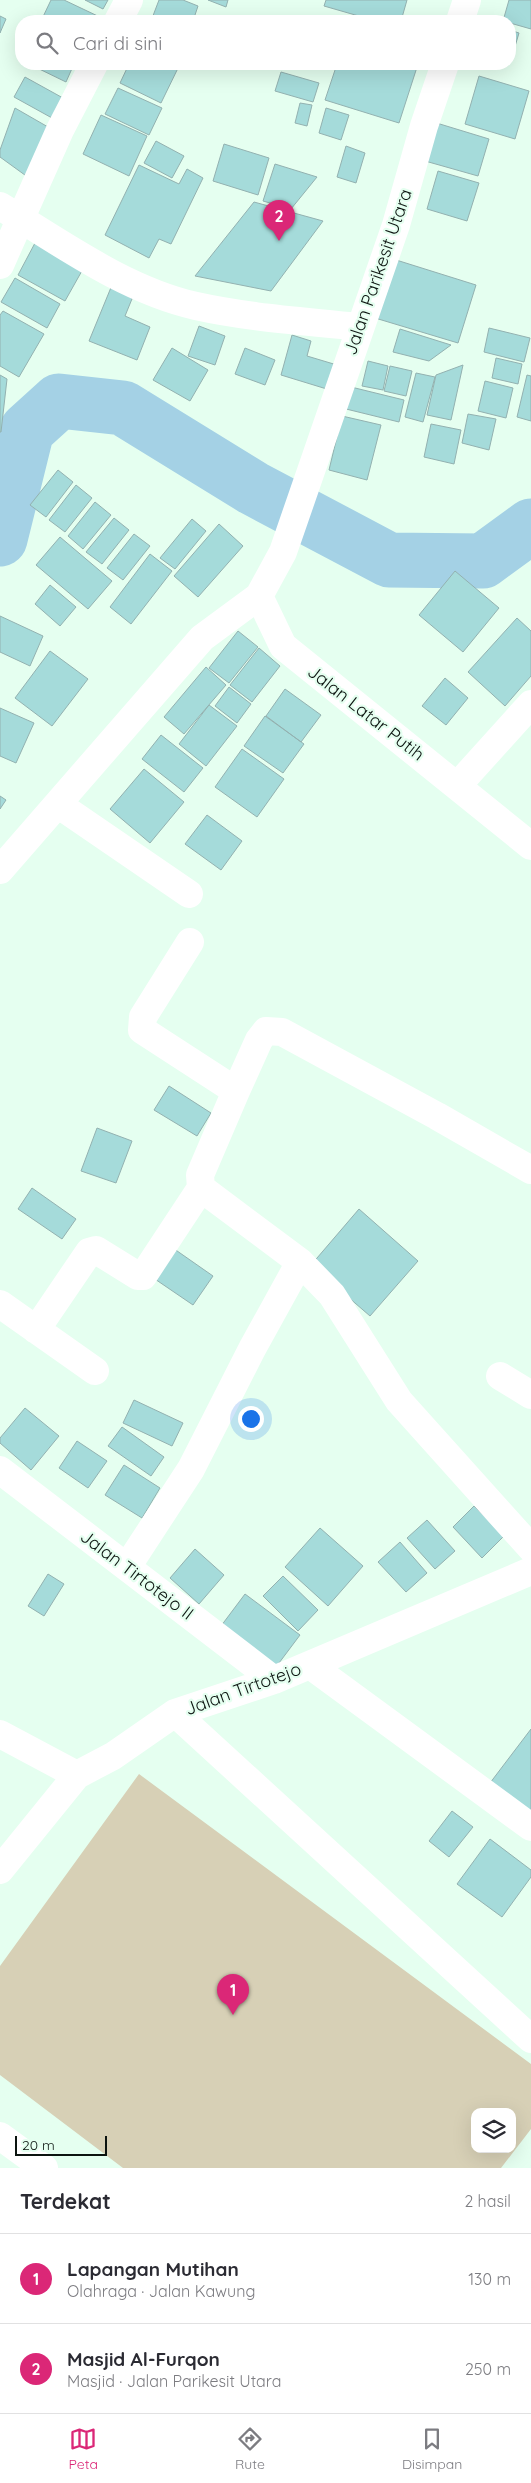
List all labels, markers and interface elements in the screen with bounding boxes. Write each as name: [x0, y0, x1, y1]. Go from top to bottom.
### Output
search box: [15, 15, 516, 70]
icon: search: [33, 29, 61, 57]
text: Cari di sini: [73, 31, 162, 55]
street label: Jalan Parikesit Utara: [338, 186, 417, 358]
pin: 2: [263, 200, 295, 241]
street label: Jalan Latar Putih: [303, 660, 429, 765]
your location: [238, 1406, 264, 1432]
street label: Jalan Tirtotejo II: [76, 1525, 199, 1625]
street label: Jalan Tirtotejo: [182, 1657, 304, 1720]
pin: 1: [217, 1974, 249, 2015]
map controls: [471, 2108, 516, 2153]
button: layers: [471, 2108, 516, 2153]
scale bar: [15, 2133, 108, 2156]
text: 20 m: [22, 2136, 55, 2154]
text: Terdekat: [20, 2188, 111, 2214]
text: 2 hasil: [464, 2191, 511, 2211]
text: Lapangan Mutihan: [67, 2257, 239, 2281]
text: 1: [33, 2269, 39, 2289]
text: 130 m: [468, 2269, 511, 2289]
text: Olahraga · Jalan Kawung: [67, 2281, 255, 2301]
text: Masjid Al-Furqon: [67, 2347, 220, 2371]
text: 2: [31, 2359, 41, 2379]
text: 250 m: [465, 2359, 511, 2379]
text: Masjid · Jalan Parikesit Utara: [67, 2371, 281, 2391]
tab: Peta: [69, 2425, 98, 2473]
tab: Rute: [235, 2425, 265, 2473]
tab: Disimpan: [402, 2425, 462, 2473]

